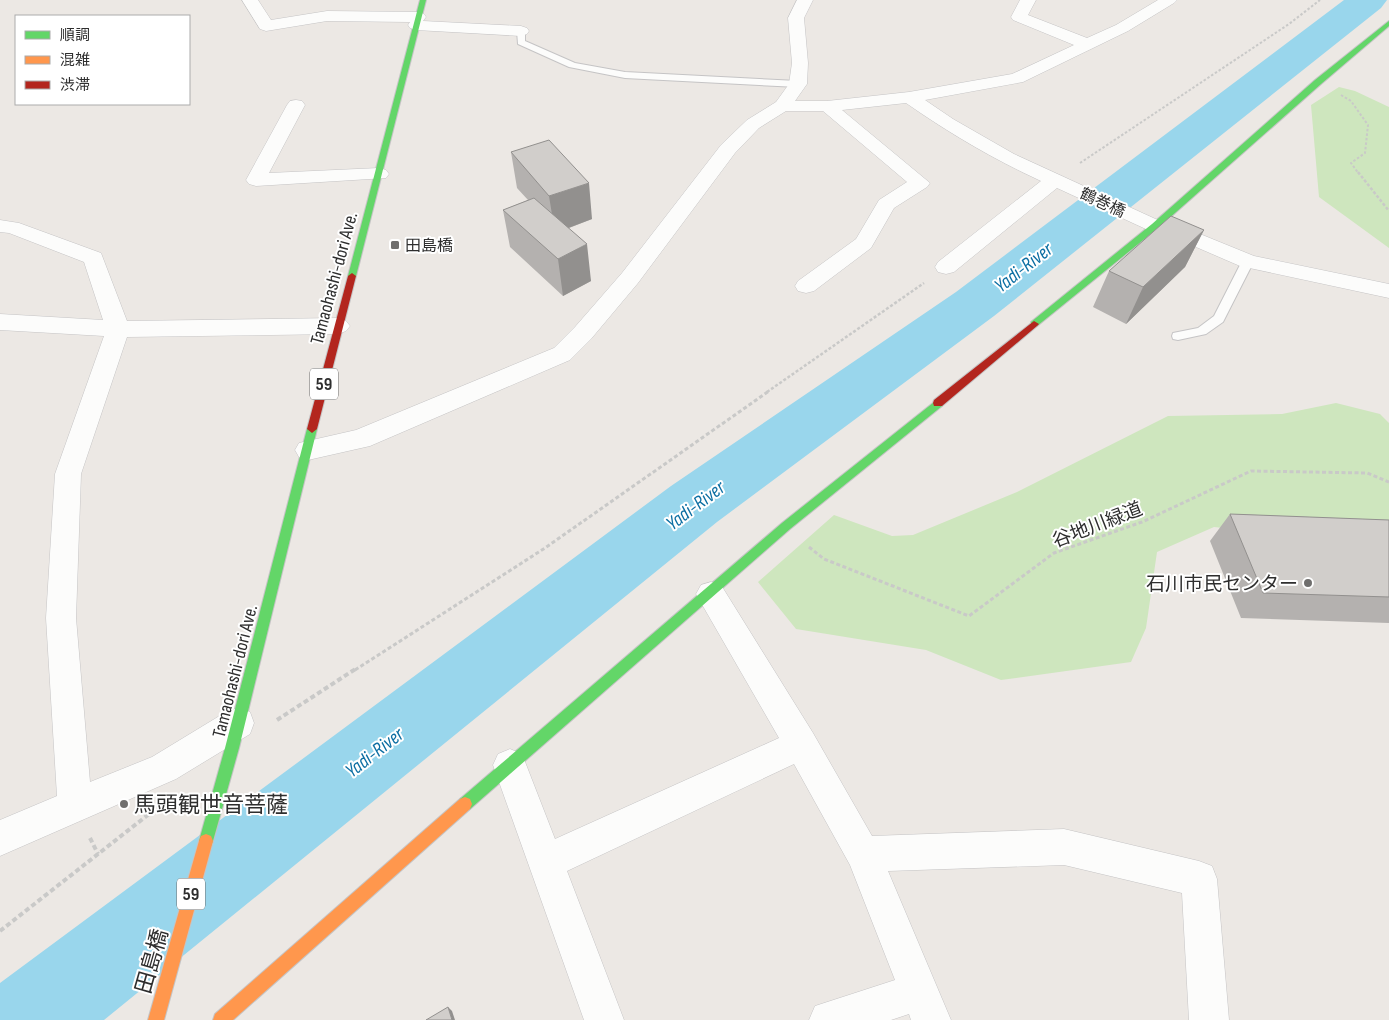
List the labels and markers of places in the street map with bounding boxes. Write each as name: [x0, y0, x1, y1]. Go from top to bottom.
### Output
place label: 田島橋: [405, 237, 453, 256]
marker: 田島橋: [389, 239, 401, 251]
place label: 石川市民センター: [1146, 573, 1298, 596]
marker: 石川市民センター: [1302, 577, 1314, 589]
place label: 馬頭観世音菩薩: [134, 792, 288, 819]
marker: 馬頭観世音菩薩: [118, 798, 130, 810]

